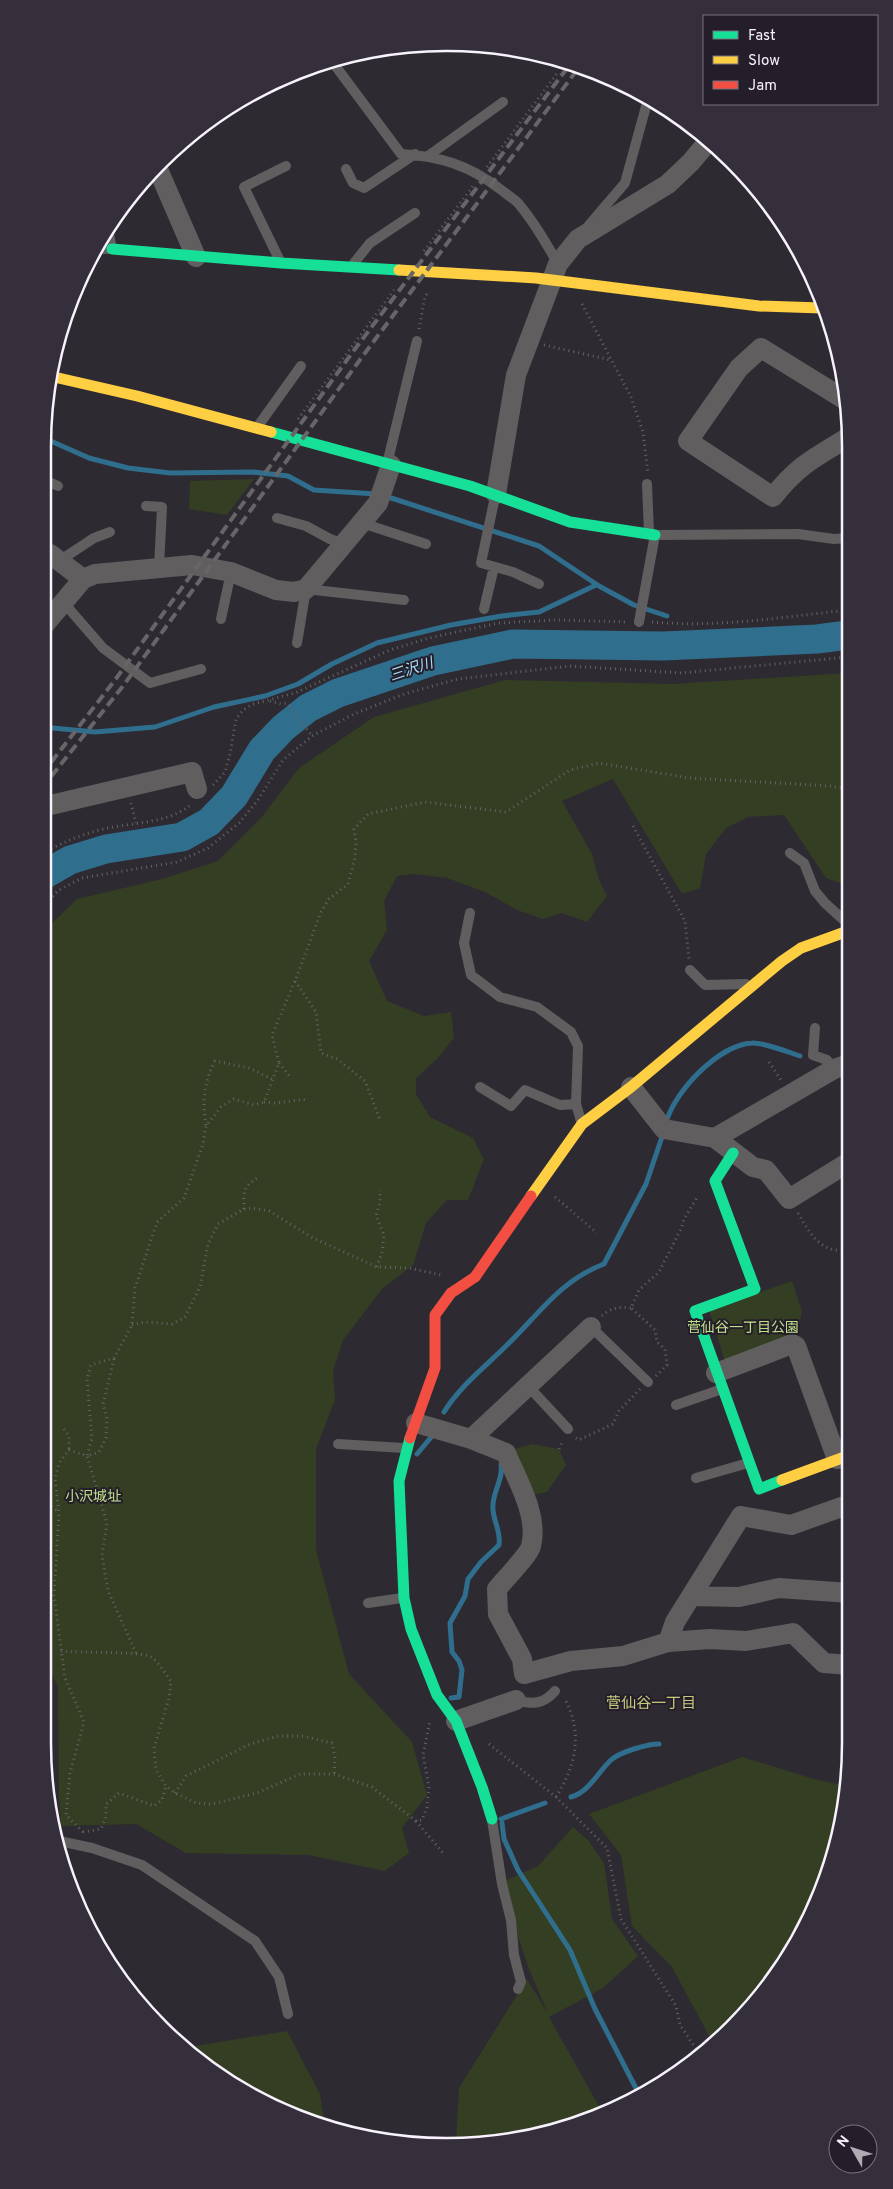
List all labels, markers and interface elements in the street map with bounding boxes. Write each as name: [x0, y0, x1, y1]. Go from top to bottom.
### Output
legend: [703, 15, 878, 105]
text: Fast: [748, 27, 776, 46]
text: Slow: [748, 52, 780, 71]
text: Jam: [748, 77, 777, 96]
water label: 三沢川: [387, 654, 438, 686]
park label: 菅仙谷一丁目公園: [687, 1320, 799, 1337]
park label: 小沢城址: [65, 1489, 121, 1506]
district label: 菅仙谷一丁目: [606, 1695, 696, 1714]
north arrow: [828, 2124, 878, 2174]
text: N: [834, 2133, 854, 2151]

